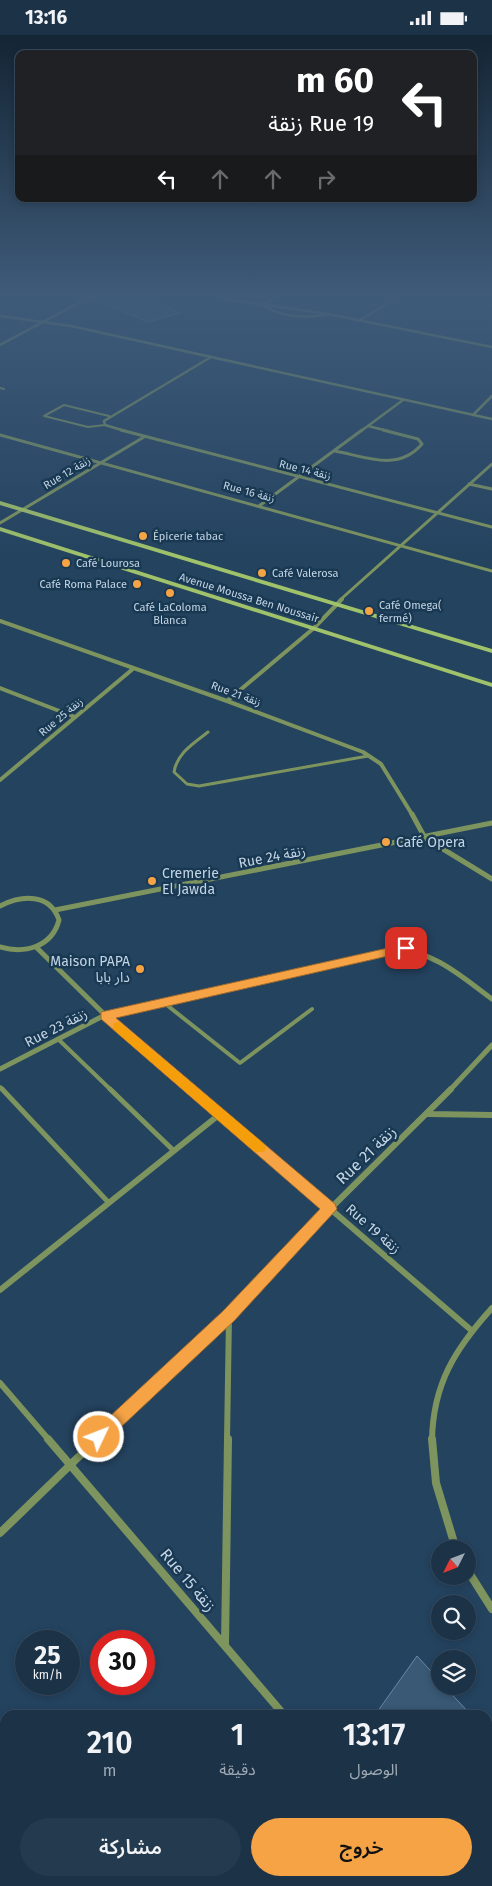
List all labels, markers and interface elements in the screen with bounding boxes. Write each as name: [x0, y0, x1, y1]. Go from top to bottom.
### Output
text: 13:16: [25, 6, 67, 29]
text: 60 m: [296, 59, 374, 101]
icon: left: [392, 70, 457, 135]
text: Rue 19 زنقة: [268, 110, 374, 137]
icon: left: [153, 165, 181, 193]
icon: ahead: [206, 165, 234, 193]
icon: ahead: [259, 165, 287, 193]
icon: right: [312, 165, 340, 193]
street label: Rue 12 زنقة: [41, 454, 93, 492]
street label: Rue 14 زنقة: [278, 457, 332, 483]
street label: Rue 16 زنقة: [222, 479, 276, 505]
place label: Épicerie tabac: [153, 529, 223, 543]
marker: Épicerie tabac: [137, 530, 149, 542]
marker: Café Lourosa: [60, 557, 72, 569]
place label: Café Lourosa: [76, 557, 140, 570]
marker: Café Valerosa: [256, 567, 268, 579]
place label: Café Valerosa: [272, 567, 339, 580]
street label: Avenue Moussa Ben Noussair: [178, 571, 321, 626]
place label: Café Roma Palace: [39, 578, 127, 591]
marker: Café Roma Palace: [131, 578, 143, 590]
marker: Café LaColoma Blanca: [164, 587, 176, 599]
place label: Café Omega( fermé): [379, 599, 442, 625]
place label: Café LaColoma Blanca: [133, 601, 207, 627]
marker: Café Omega( fermé): [363, 605, 375, 617]
street label: Rue 21 زنقة: [209, 679, 263, 709]
street label: Rue 25 زنقة: [36, 695, 86, 739]
place label: Café Opera: [396, 834, 465, 851]
marker: Café Opera: [380, 836, 392, 848]
street label: Rue 24 زنقة: [237, 842, 307, 872]
place label: Cremerie El Jawda: [162, 865, 219, 898]
marker: Cremerie El Jawda: [146, 875, 158, 887]
pin: [385, 927, 427, 969]
icon: arrive: [392, 934, 420, 962]
place label: Maison PAPA دار بابا: [50, 953, 130, 986]
marker: Maison PAPA دار بابا: [134, 963, 146, 975]
street label: Rue 23 زنقة: [22, 1005, 90, 1051]
street label: Rue 21 زنقة: [332, 1122, 400, 1188]
street label: Rue 19 زنقة: [342, 1201, 404, 1257]
position arrow: [72, 1410, 124, 1462]
north arrow: [431, 1540, 476, 1585]
map controls: [431, 1540, 476, 1695]
street label: Rue 15 زنقة: [156, 1545, 220, 1615]
button: search: [431, 1595, 476, 1640]
speed limit sign: 30: [90, 1630, 155, 1695]
text: 25: [34, 1641, 61, 1671]
button: layers: [431, 1650, 476, 1695]
text: km/h: [33, 1668, 62, 1682]
text: 1: [231, 1717, 244, 1753]
text: 13:17: [342, 1717, 405, 1753]
text: 210: [87, 1725, 133, 1761]
text: دقيقة: [219, 1760, 256, 1779]
text: الوصول: [350, 1760, 398, 1779]
text: m: [103, 1761, 117, 1780]
button: مشاركة: [20, 1818, 241, 1876]
button: خروج: [251, 1818, 472, 1876]

